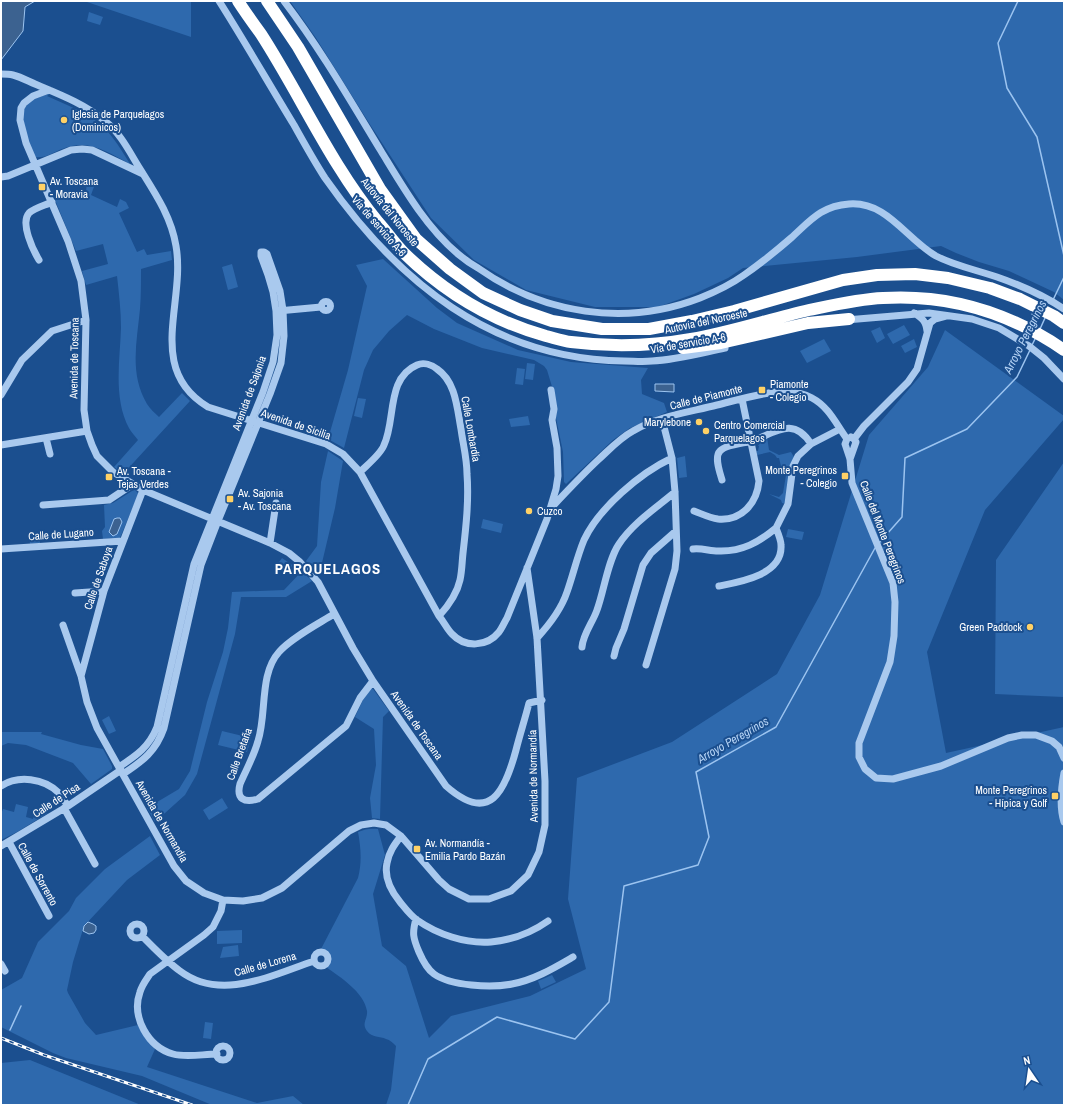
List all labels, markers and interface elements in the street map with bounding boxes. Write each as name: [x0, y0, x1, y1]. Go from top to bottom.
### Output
place label: Iglesia de Parquelagos (Dominicos): [72, 107, 165, 134]
marker: Iglesia de Parquelagos (Dominicos): [59, 115, 69, 125]
place label: Av. Toscana - Moravia: [49, 174, 98, 201]
street label: Autovía del Noroeste: [357, 174, 422, 249]
marker: Av. Toscana - Moravia: [37, 182, 47, 192]
street label: Vía de servicio A-6: [349, 193, 409, 259]
water label: Arroyo Peregrinos: [999, 298, 1050, 377]
street label: Autovía del Noroeste: [662, 305, 749, 337]
street label: Avenida de Toscana: [66, 317, 82, 400]
street label: Vía de servicio A-6: [649, 330, 727, 356]
street label: Avenida de Sajonia: [229, 354, 269, 433]
place label: Piamonte - Colegio: [770, 377, 809, 404]
street label: Calle de Piamonte: [668, 381, 744, 413]
marker: Piamonte - Colegio: [757, 385, 767, 395]
street label: Calle Lombardía: [458, 395, 484, 463]
street label: Avenida de Sicilia: [258, 405, 333, 443]
place label: Marylebone: [644, 415, 691, 429]
marker: Marylebone: [694, 417, 704, 427]
place label: Centro Comercial Parquelagos: [714, 418, 785, 445]
marker: Centro Comercial Parquelagos: [701, 426, 711, 436]
place label: Monte Peregrinos - Colegio: [765, 463, 837, 490]
place label: Av. Toscana - Tejas Verdes: [116, 464, 171, 491]
marker: Monte Peregrinos - Colegio: [840, 471, 850, 481]
marker: Av. Toscana - Tejas Verdes: [104, 472, 114, 482]
street label: Calle del Monte Peregrinos: [857, 478, 909, 586]
place label: Av. Sajonia - Av. Toscana: [237, 486, 291, 513]
marker: Av. Sajonia - Av. Toscana: [225, 494, 235, 504]
place label: Cuzco: [537, 504, 563, 518]
marker: Cuzco: [524, 506, 534, 516]
street label: Calle de Lugano: [28, 525, 94, 543]
street label: Calle de Saboya: [81, 544, 115, 612]
district label: PARQUELAGOS: [275, 558, 381, 579]
place label: Green Paddock: [959, 620, 1022, 634]
marker: Green Paddock: [1025, 622, 1035, 632]
street label: Avenida de Toscana: [387, 687, 446, 762]
water label: Arroyo Peregrinos: [694, 713, 772, 767]
street label: Calle Bretaña: [223, 726, 255, 782]
street label: Avenida de Normandía: [525, 730, 541, 823]
street label: Avenida de Normandía: [132, 777, 191, 865]
street label: Calle de Pisa: [30, 780, 82, 820]
place label: Monte Peregrinos - Hípica y Golf: [975, 783, 1047, 810]
marker: Monte Peregrinos - Hípica y Golf: [1050, 791, 1060, 801]
place label: Av. Normandía - Emilia Pardo Bazán: [424, 836, 505, 863]
street label: Calle de Sorrento: [15, 840, 61, 908]
marker: Av. Normandía - Emilia Pardo Bazán: [412, 844, 422, 854]
street label: Calle de Lorena: [232, 948, 298, 980]
north arrow: [1009, 1050, 1049, 1090]
text: N: [1022, 1053, 1031, 1068]

